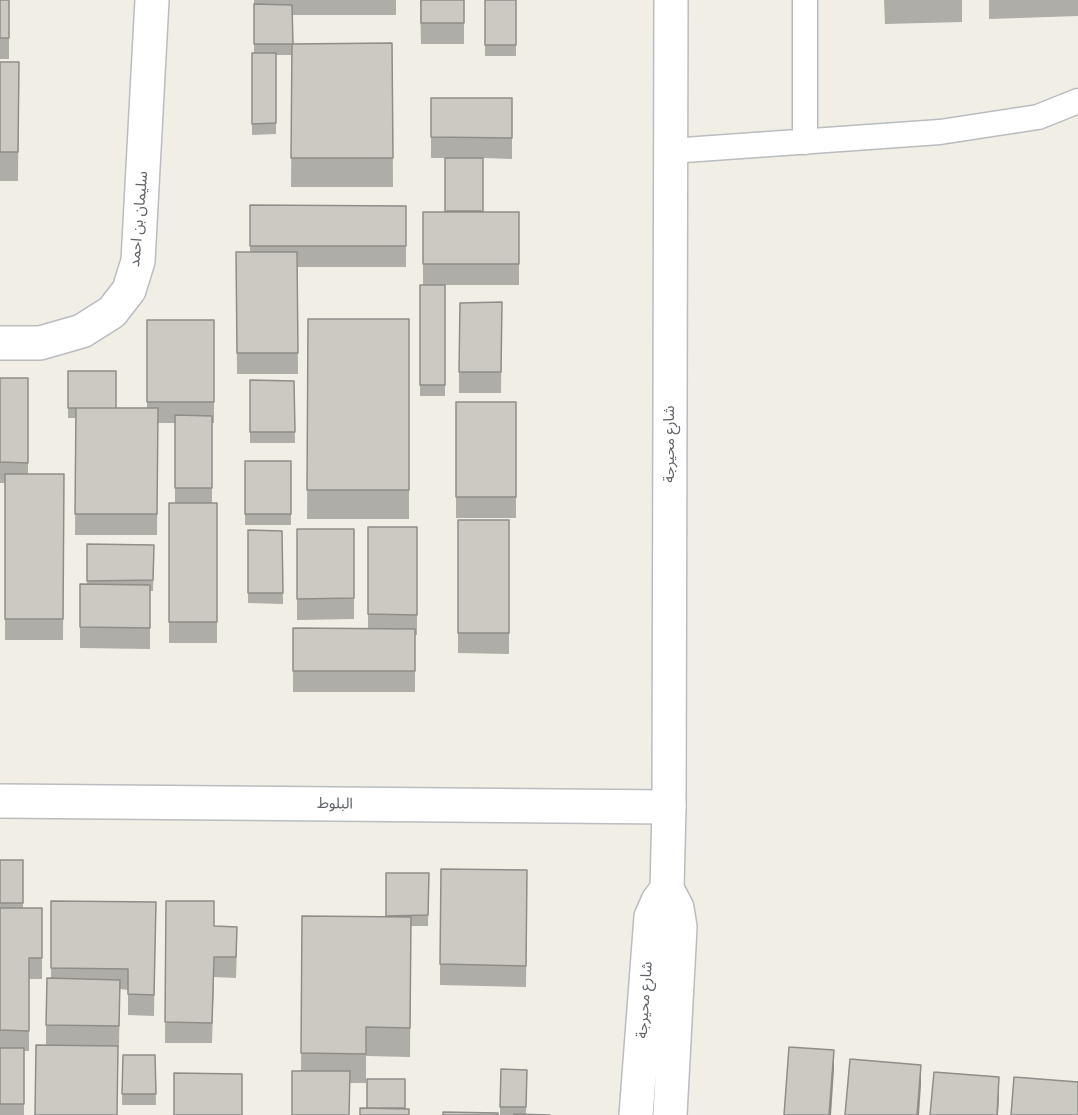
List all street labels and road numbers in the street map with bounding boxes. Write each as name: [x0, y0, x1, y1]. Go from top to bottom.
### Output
street label: سليمان بن احمد: [126, 170, 152, 268]
street label: شارع محيرجة: [661, 405, 679, 483]
street label: البلوط: [317, 795, 353, 813]
street label: شارع محيرجة: [633, 961, 657, 1039]

